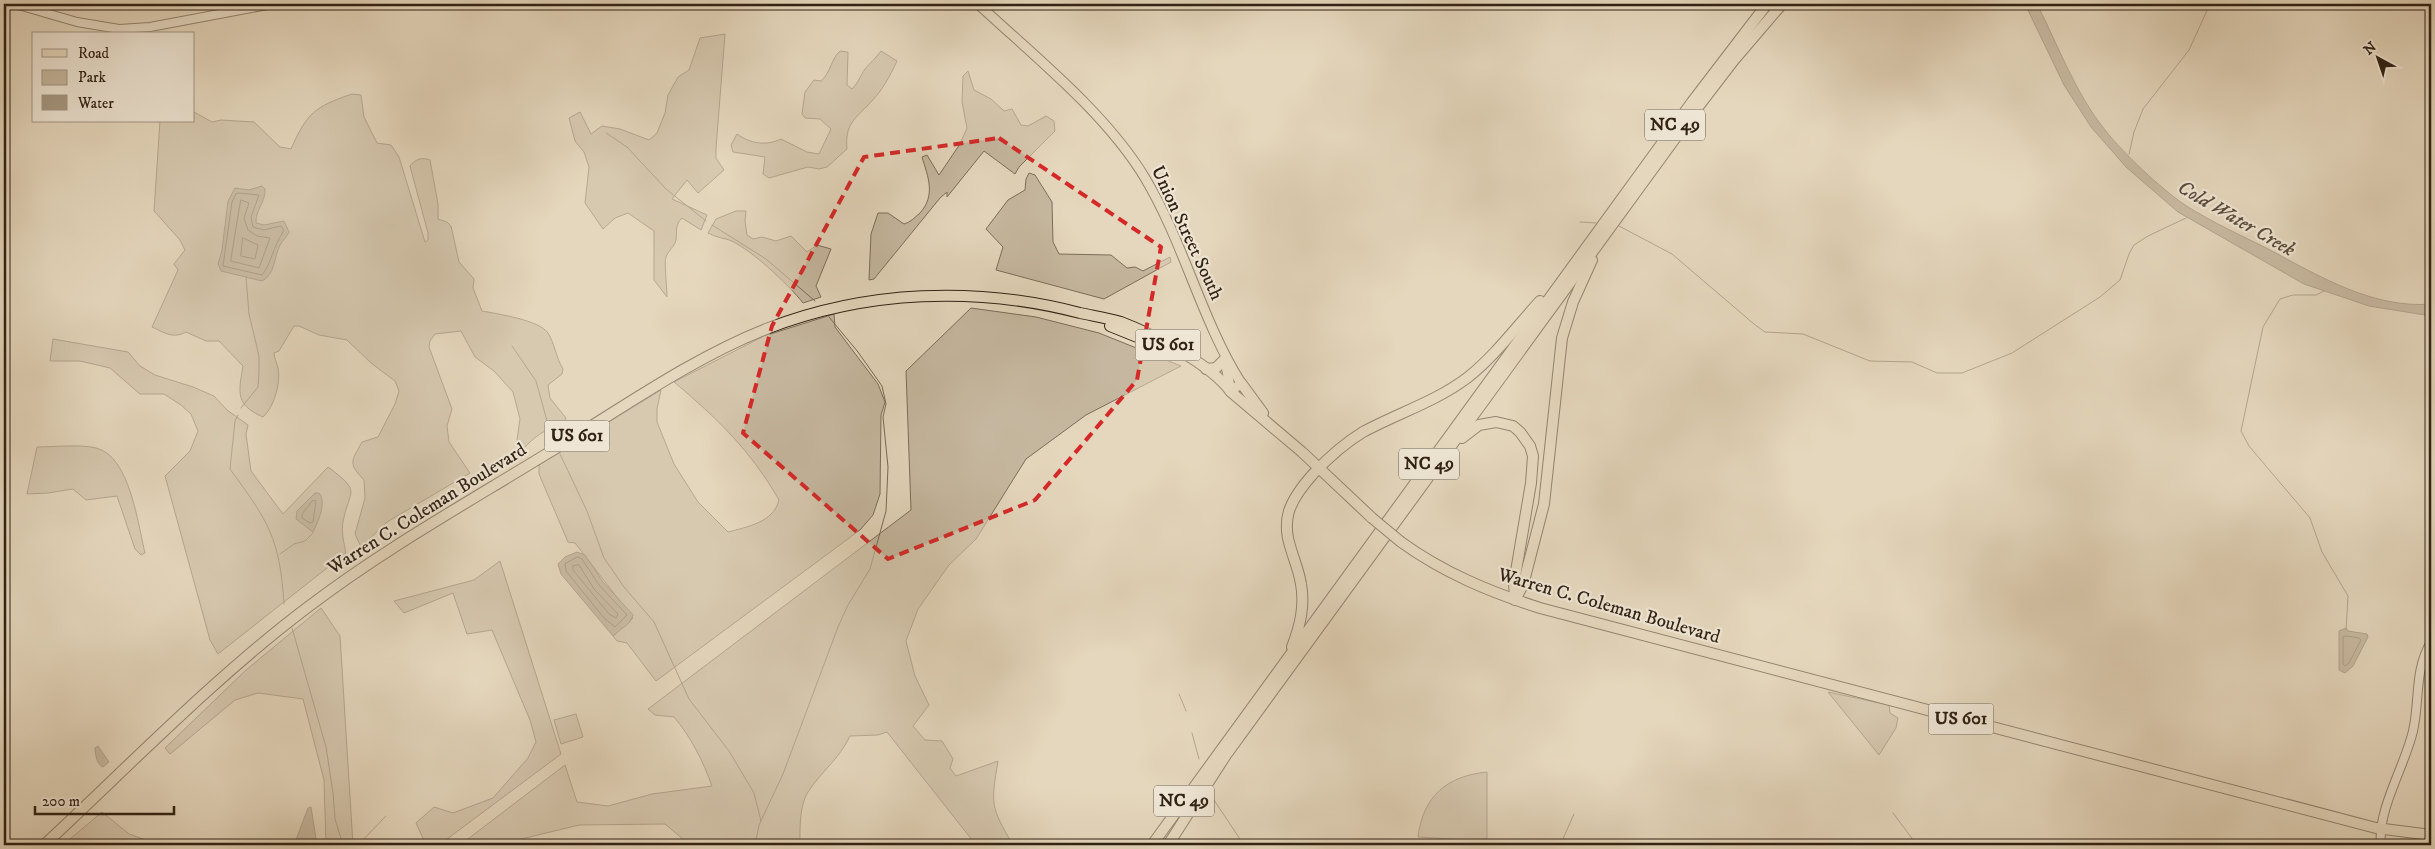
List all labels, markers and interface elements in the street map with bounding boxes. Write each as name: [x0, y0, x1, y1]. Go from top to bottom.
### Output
legend: [32, 32, 195, 122]
north arrow: [2352, 32, 2402, 82]
text: N: [2360, 38, 2381, 59]
text: Road: [78, 44, 110, 63]
text: Park: [78, 68, 107, 87]
text: Water: [77, 94, 114, 113]
road number: NC 49: [1645, 110, 1705, 140]
street label: Union Street South: [1146, 162, 1228, 304]
water label: Cold Water Creek: [2173, 175, 2300, 263]
road number: US 601: [1136, 330, 1200, 360]
road number: US 601: [544, 421, 610, 452]
street label: Warren C. Coleman Boulevard: [322, 438, 531, 580]
road number: NC 49: [1399, 448, 1459, 479]
street label: Warren C. Coleman Boulevard: [1494, 563, 1723, 649]
road number: US 601: [1928, 704, 1994, 734]
scale bar: [35, 784, 174, 816]
road number: NC 49: [1154, 786, 1214, 816]
text: 200 m: [42, 792, 80, 811]

